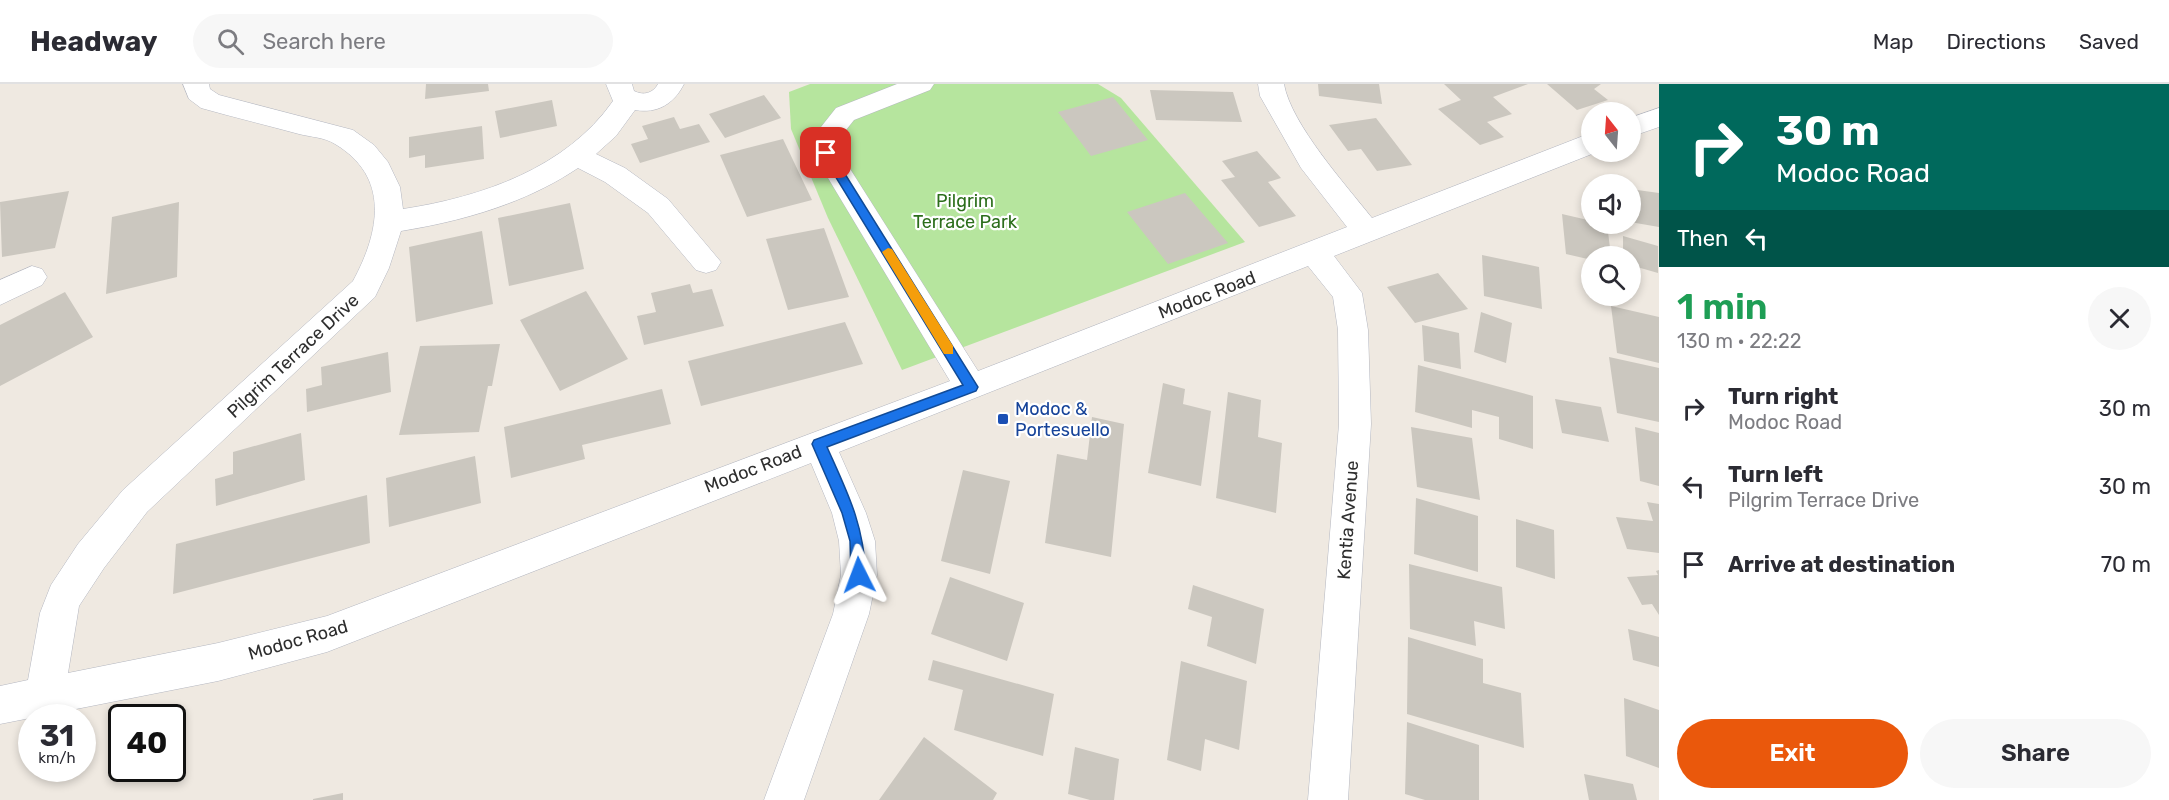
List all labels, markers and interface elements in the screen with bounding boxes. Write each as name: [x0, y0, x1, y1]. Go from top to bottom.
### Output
search box: [193, 14, 613, 68]
text: Headway: [30, 25, 157, 58]
icon: search: [214, 25, 247, 58]
text: Search here: [262, 28, 386, 55]
text: Map: [1873, 29, 1914, 54]
text: Directions: [1947, 29, 2046, 54]
text: Saved: [2079, 29, 2139, 54]
north arrow: [1581, 102, 1641, 162]
map controls: [1581, 102, 1641, 306]
text: 30 m: [1776, 106, 1880, 156]
icon: right: [1677, 108, 1755, 186]
pin: [800, 127, 851, 178]
icon: arrive: [809, 136, 842, 169]
text: Modoc Road: [1776, 157, 1930, 189]
button: sound: [1581, 174, 1641, 234]
park label: Pilgrim Terrace Park: [913, 190, 1018, 233]
icon: left: [1740, 222, 1773, 255]
text: Then: [1677, 225, 1728, 252]
button: search: [1581, 246, 1641, 306]
street label: Modoc Road: [1155, 266, 1259, 324]
text: 1 min: [1677, 285, 1768, 328]
button: close: [2088, 287, 2151, 350]
street label: Pilgrim Terrace Drive: [223, 289, 363, 423]
text: 130 m · 22:22: [1677, 329, 1801, 353]
text: Turn right: [1728, 383, 1838, 410]
icon: right: [1677, 392, 1710, 425]
text: 30 m: [2099, 395, 2151, 422]
place label: Modoc & Portesuello: [1015, 398, 1110, 441]
text: Modoc Road: [1728, 410, 1842, 434]
marker: Modoc & Portesuello: [996, 412, 1010, 426]
street label: Modoc Road: [701, 440, 805, 498]
street label: Kentia Avenue: [1333, 460, 1363, 580]
text: Turn left: [1728, 461, 1823, 488]
icon: left: [1677, 470, 1710, 503]
text: 30 m: [2099, 473, 2151, 500]
text: Pilgrim Terrace Drive: [1728, 488, 1919, 512]
position arrow: [827, 543, 891, 607]
icon: arrive: [1677, 548, 1710, 581]
text: Arrive at destination: [1728, 551, 1955, 578]
text: 70 m: [2101, 551, 2151, 578]
street label: Modoc Road: [246, 615, 350, 665]
speed limit sign: 40: [108, 704, 186, 782]
text: 31: [40, 718, 74, 754]
button: Exit: [1677, 719, 1908, 788]
button: Share: [1920, 719, 2151, 788]
text: km/h: [38, 749, 76, 767]

